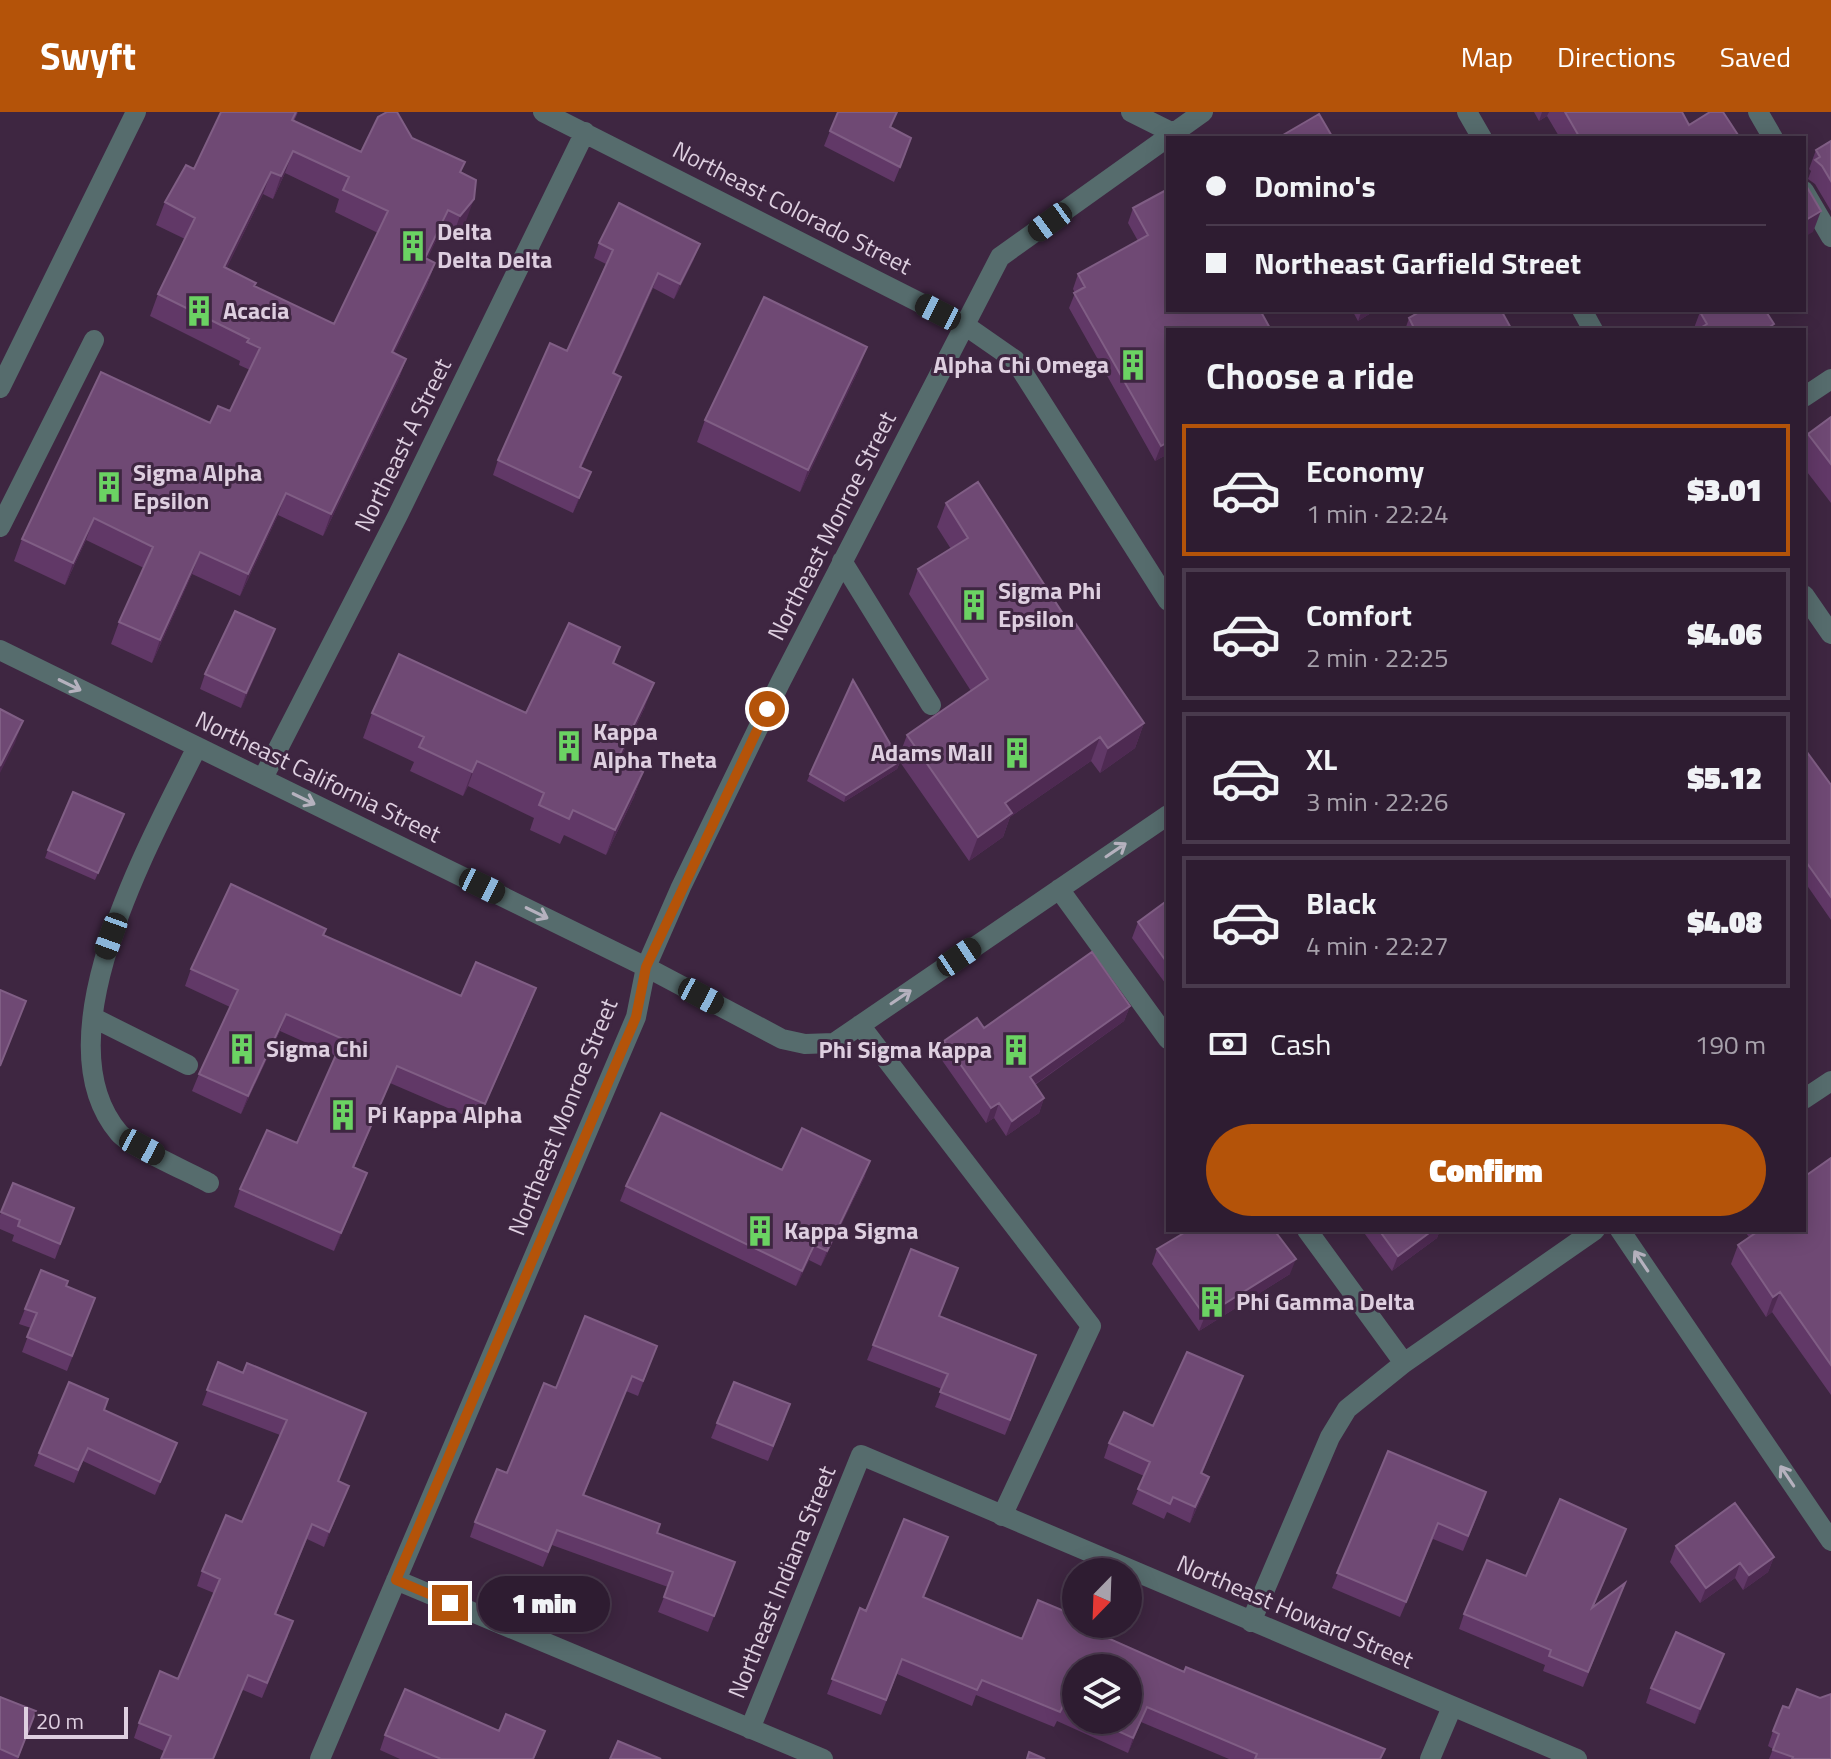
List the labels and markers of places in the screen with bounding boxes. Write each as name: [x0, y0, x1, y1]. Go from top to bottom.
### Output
place label: Delta Delta Delta: [437, 213, 552, 277]
building icon: Delta Delta Delta: [396, 229, 430, 263]
place label: Acacia: [223, 292, 289, 328]
building icon: Acacia: [182, 294, 216, 328]
place label: Alpha Chi Omega: [933, 346, 1109, 382]
building icon: Alpha Chi Omega: [1116, 348, 1150, 382]
place label: Sigma Alpha Epsilon: [133, 454, 262, 518]
building icon: Sigma Alpha Epsilon: [92, 470, 126, 504]
place label: Sigma Phi Epsilon: [998, 572, 1101, 636]
building icon: Sigma Phi Epsilon: [957, 588, 991, 622]
place label: Kappa Alpha Theta: [593, 713, 717, 777]
building icon: Kappa Alpha Theta: [552, 729, 586, 763]
place label: Adams Mall: [871, 734, 993, 770]
building icon: Adams Mall: [1000, 736, 1034, 770]
place label: Sigma Chi: [266, 1030, 368, 1066]
place label: Phi Sigma Kappa: [819, 1031, 992, 1067]
building icon: Sigma Chi: [225, 1032, 259, 1066]
building icon: Phi Sigma Kappa: [999, 1033, 1033, 1067]
place label: Pi Kappa Alpha: [367, 1096, 522, 1132]
building icon: Pi Kappa Alpha: [326, 1098, 360, 1132]
place label: Kappa Sigma: [784, 1212, 919, 1248]
building icon: Kappa Sigma: [743, 1214, 777, 1248]
place label: Phi Gamma Delta: [1236, 1283, 1415, 1319]
building icon: Phi Gamma Delta: [1195, 1285, 1229, 1319]

